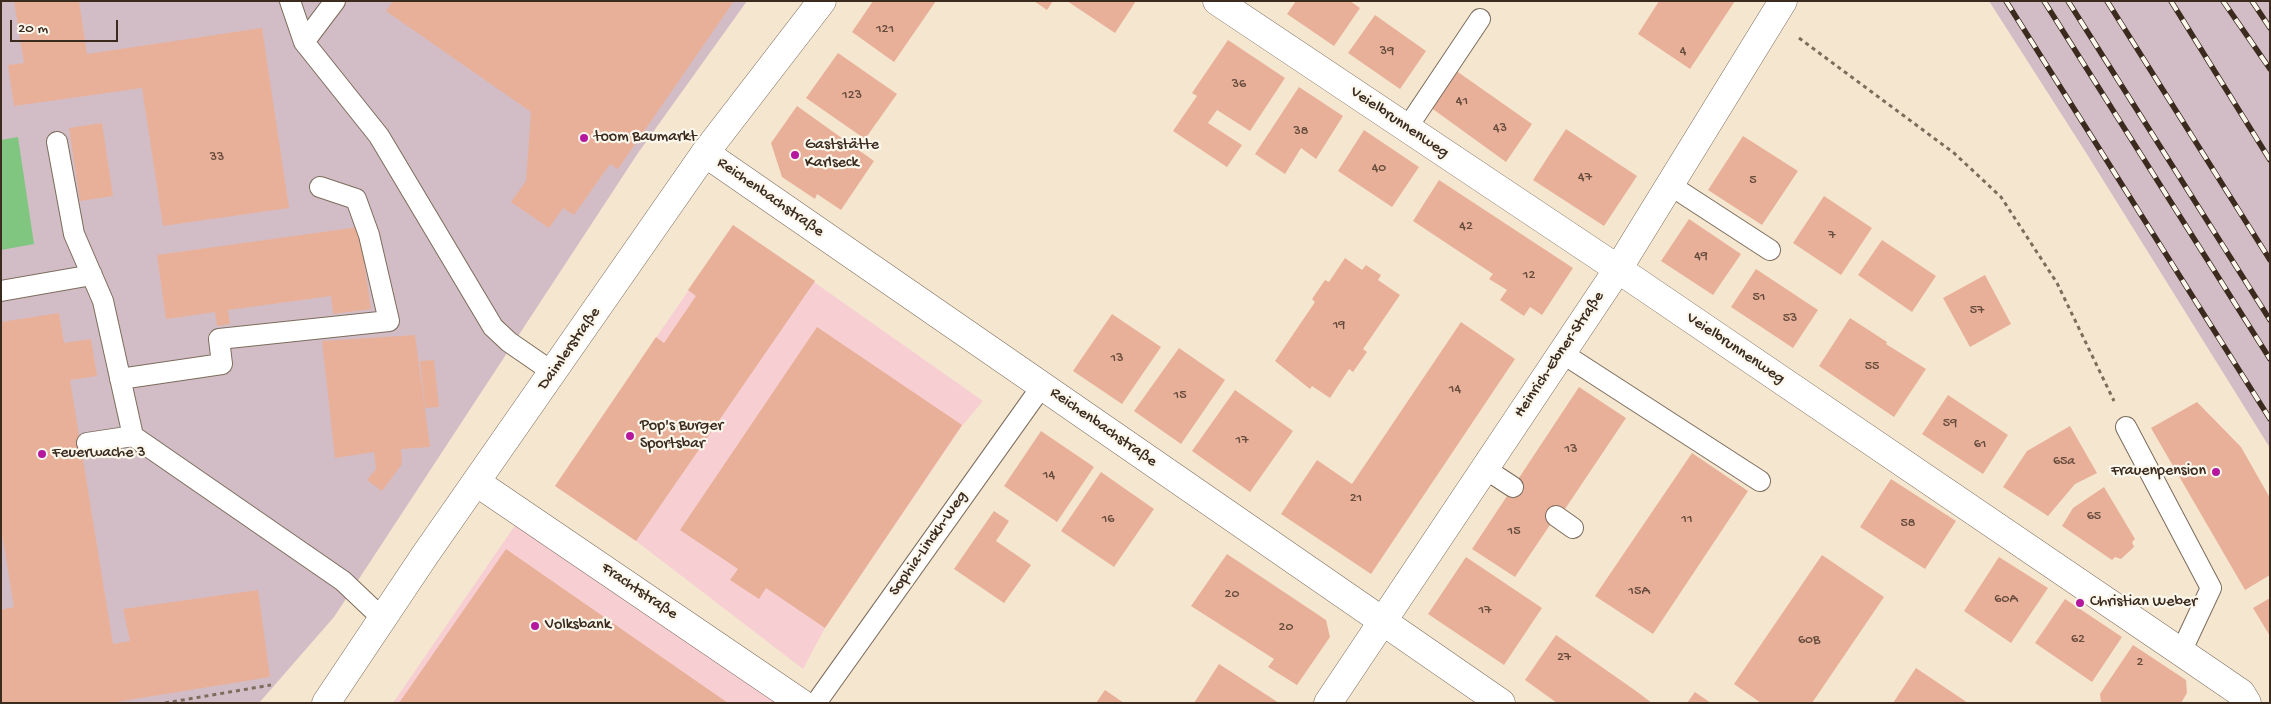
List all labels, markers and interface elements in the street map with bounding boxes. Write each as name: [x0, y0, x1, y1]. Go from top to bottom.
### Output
scale bar: [12, 10, 120, 42]
text: 20 m: [18, 20, 48, 38]
house number: 121: [876, 22, 894, 38]
house number: 39: [1380, 44, 1394, 60]
house number: 4: [1680, 44, 1686, 60]
house number: 36: [1232, 77, 1246, 93]
street label: Veielbrunnenweg: [1346, 83, 1452, 163]
house number: 123: [842, 88, 862, 104]
house number: 41: [1456, 94, 1468, 110]
house number: 43: [1493, 121, 1507, 137]
house number: 38: [1294, 124, 1308, 140]
place label: toom Baumarkt: [594, 128, 696, 148]
marker: toom Baumarkt: [578, 132, 590, 144]
place label: Gaststätte Karlseck: [805, 136, 879, 174]
marker: Gaststätte Karlseck: [789, 149, 801, 161]
house number: 33: [210, 150, 224, 166]
street label: Reichenbachstraße: [713, 154, 827, 242]
house number: 40: [1372, 161, 1386, 177]
house number: 47: [1578, 170, 1592, 186]
house number: 5: [1749, 173, 1757, 189]
house number: 42: [1459, 219, 1473, 235]
house number: 7: [1828, 228, 1836, 244]
house number: 49: [1694, 249, 1708, 265]
house number: 12: [1523, 268, 1535, 284]
street label: Heinrich-Ebner-Straße: [1511, 288, 1609, 422]
house number: 51: [1752, 290, 1766, 306]
house number: 57: [1970, 303, 1984, 319]
street label: Daimlerstraße: [534, 304, 606, 394]
street label: Veielbrunnenweg: [1682, 309, 1788, 389]
house number: 53: [1783, 311, 1797, 327]
house number: 19: [1333, 318, 1345, 334]
house number: 13: [1111, 351, 1123, 367]
house number: 55: [1865, 359, 1879, 375]
house number: 14: [1449, 382, 1461, 398]
street label: Reichenbachstraße: [1046, 384, 1160, 472]
house number: 15: [1173, 388, 1187, 404]
house number: 59: [1943, 416, 1957, 432]
place label: Pop's Burger Sportsbar: [640, 417, 723, 455]
marker: Pop's Burger Sportsbar: [624, 430, 636, 442]
house number: 17: [1236, 433, 1248, 449]
house number: 61: [1974, 437, 1986, 453]
house number: 13: [1565, 442, 1577, 458]
place label: Feuerwache 3: [52, 444, 146, 464]
marker: Feuerwache 3: [36, 448, 48, 460]
house number: 65a: [2053, 454, 2075, 470]
place label: Frauenpension: [2111, 462, 2206, 482]
marker: Frauenpension: [2210, 466, 2222, 478]
house number: 14: [1043, 468, 1055, 484]
street label: Sophia-Linckh-Weg: [886, 488, 972, 600]
house number: 21: [1350, 491, 1362, 507]
house number: 65: [2087, 509, 2101, 525]
house number: 16: [1102, 512, 1114, 528]
house number: 11: [1681, 512, 1693, 528]
house number: 58: [1900, 516, 1916, 532]
house number: 15: [1507, 524, 1521, 540]
street label: Frachtstraße: [597, 559, 681, 625]
house number: 15A: [1628, 584, 1650, 600]
house number: 20: [1225, 587, 1239, 603]
house number: 60A: [1994, 592, 2018, 608]
place label: Christian Weber: [2090, 593, 2197, 613]
marker: Christian Weber: [2074, 597, 2086, 609]
house number: 17: [1479, 603, 1491, 619]
place label: Volksbank: [545, 616, 611, 636]
marker: Volksbank: [529, 620, 541, 632]
house number: 20: [1279, 620, 1293, 636]
house number: 62: [2071, 632, 2085, 648]
house number: 60B: [1798, 633, 1820, 649]
house number: 27: [1557, 650, 1571, 666]
house number: 2: [2137, 655, 2143, 671]

